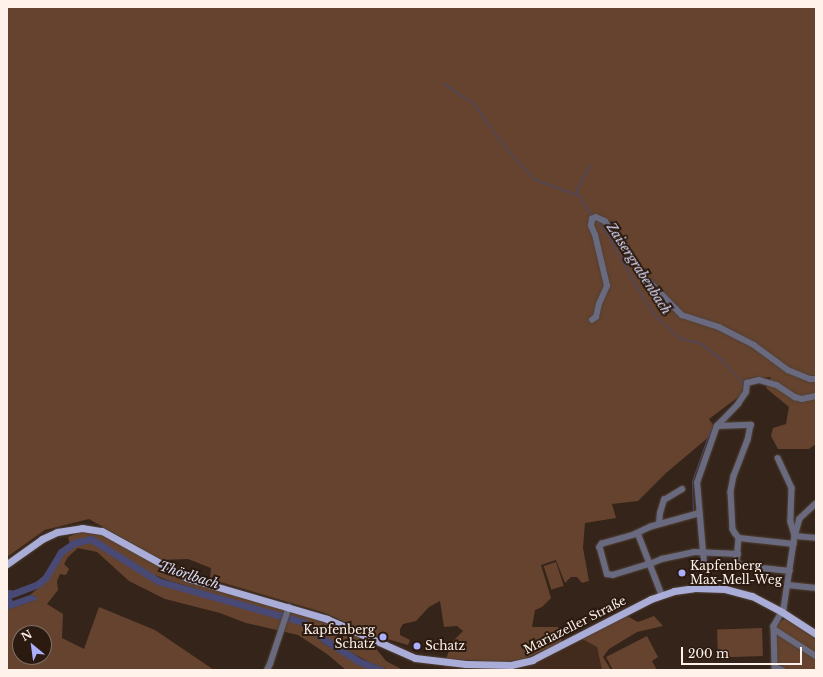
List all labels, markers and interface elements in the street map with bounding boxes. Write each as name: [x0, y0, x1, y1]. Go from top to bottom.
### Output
water label: Zaisergrabenbach: [603, 220, 673, 318]
water label: Thörlbach: [157, 559, 221, 593]
place label: Kapfenberg Max-Mell-Weg: [690, 559, 782, 587]
marker: Kapfenberg Max-Mell-Weg: [677, 568, 687, 578]
street label: Mariazeller Straße: [521, 593, 629, 657]
place label: Kapfenberg Schatz: [303, 623, 375, 651]
north arrow: [12, 625, 52, 665]
text: N: [19, 627, 35, 644]
marker: Kapfenberg Schatz: [378, 632, 388, 642]
place label: Schatz: [425, 639, 465, 653]
scale bar: [683, 639, 804, 665]
marker: Schatz: [412, 641, 422, 651]
text: 200 m: [688, 646, 729, 661]

